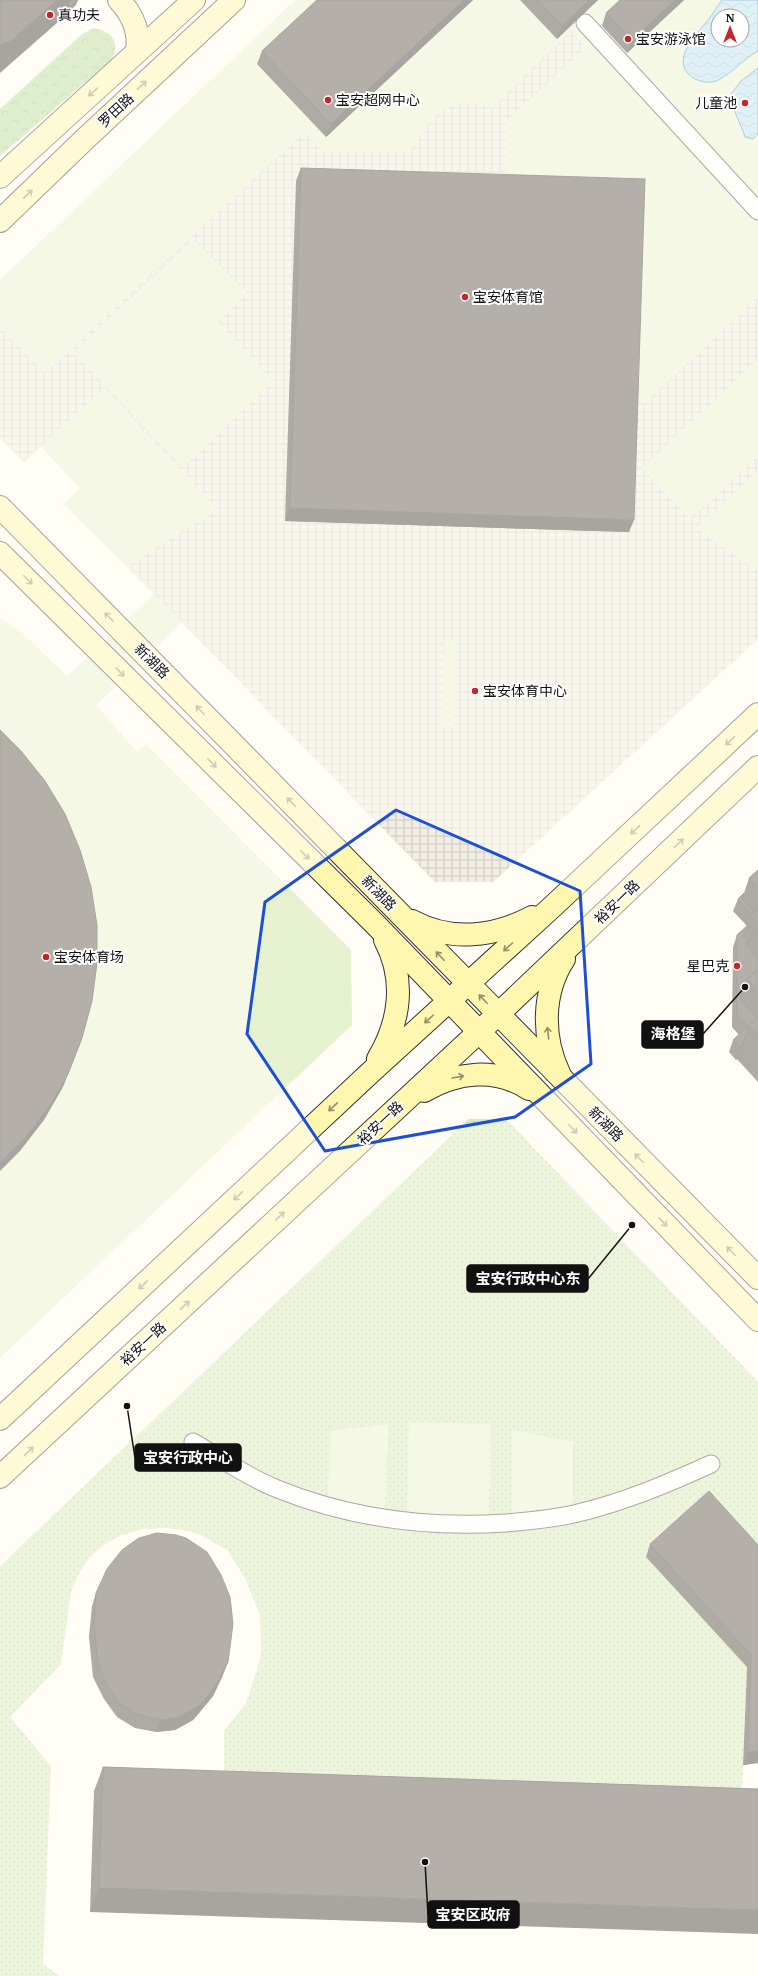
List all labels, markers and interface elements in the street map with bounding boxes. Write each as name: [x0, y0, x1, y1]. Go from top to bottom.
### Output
place label: 真功夫: [58, 6, 100, 24]
north arrow: [710, 8, 750, 48]
marker: 真功夫: [45, 10, 55, 20]
text: N: [726, 11, 735, 25]
place label: 宝安游泳馆: [636, 30, 706, 48]
marker: 宝安游泳馆: [623, 34, 633, 44]
one-way arrow: [137, 81, 148, 90]
one-way arrow: [87, 88, 98, 97]
street label: 罗田路: [95, 89, 137, 131]
place label: 宝安超网中心: [336, 91, 420, 109]
place label: 儿童池: [695, 94, 737, 112]
marker: 宝安超网中心: [323, 95, 333, 105]
marker: 儿童池: [740, 98, 750, 108]
one-way arrow: [23, 189, 33, 199]
place label: 宝安体育馆: [473, 288, 543, 306]
marker: 宝安体育馆: [460, 292, 470, 302]
one-way arrow: [23, 575, 33, 585]
one-way arrow: [104, 612, 114, 622]
street label: 新湖路: [131, 640, 173, 682]
one-way arrow: [115, 667, 125, 677]
place label: 宝安体育中心: [483, 682, 567, 700]
marker: 宝安体育中心: [470, 686, 480, 696]
one-way arrow: [195, 705, 205, 715]
one-way arrow: [725, 736, 735, 745]
one-way arrow: [207, 758, 217, 768]
one-way arrow: [287, 798, 296, 808]
one-way arrow: [629, 825, 640, 834]
one-way arrow: [674, 838, 684, 848]
one-way arrow: [300, 850, 310, 860]
street label: 新湖路: [358, 872, 400, 914]
street label: 裕安一路: [591, 876, 643, 928]
one-way arrow: [503, 942, 514, 951]
place label: 宝安体育场: [54, 948, 124, 966]
one-way arrow: [435, 951, 445, 961]
marker: 宝安体育场: [41, 952, 51, 962]
place label: 星巴克: [687, 957, 729, 975]
marker: 星巴克: [732, 961, 742, 971]
one-way arrow: [478, 994, 488, 1004]
one-way arrow: [424, 1015, 434, 1024]
callout: 海格堡: [642, 1021, 703, 1048]
text: 海格堡: [650, 1024, 696, 1043]
one-way arrow: [544, 1027, 552, 1040]
one-way arrow: [451, 1072, 464, 1080]
street label: 裕安一路: [353, 1097, 407, 1149]
one-way arrow: [328, 1102, 338, 1112]
street label: 新湖路: [585, 1103, 627, 1145]
one-way arrow: [568, 1124, 578, 1134]
one-way arrow: [634, 1153, 644, 1163]
one-way arrow: [233, 1191, 243, 1201]
one-way arrow: [275, 1211, 285, 1221]
one-way arrow: [658, 1217, 668, 1227]
one-way arrow: [726, 1246, 735, 1256]
callout: 宝安行政中心东: [467, 1265, 588, 1292]
text: 宝安行政中心东: [475, 1269, 581, 1288]
one-way arrow: [139, 1280, 149, 1289]
one-way arrow: [180, 1300, 190, 1310]
street label: 裕安一路: [116, 1318, 170, 1370]
callout: 宝安行政中心: [135, 1444, 241, 1471]
one-way arrow: [23, 1447, 33, 1456]
text: 宝安行政中心: [143, 1448, 233, 1467]
callout: 宝安区政府: [428, 1901, 519, 1928]
text: 宝安区政府: [435, 1905, 511, 1924]

